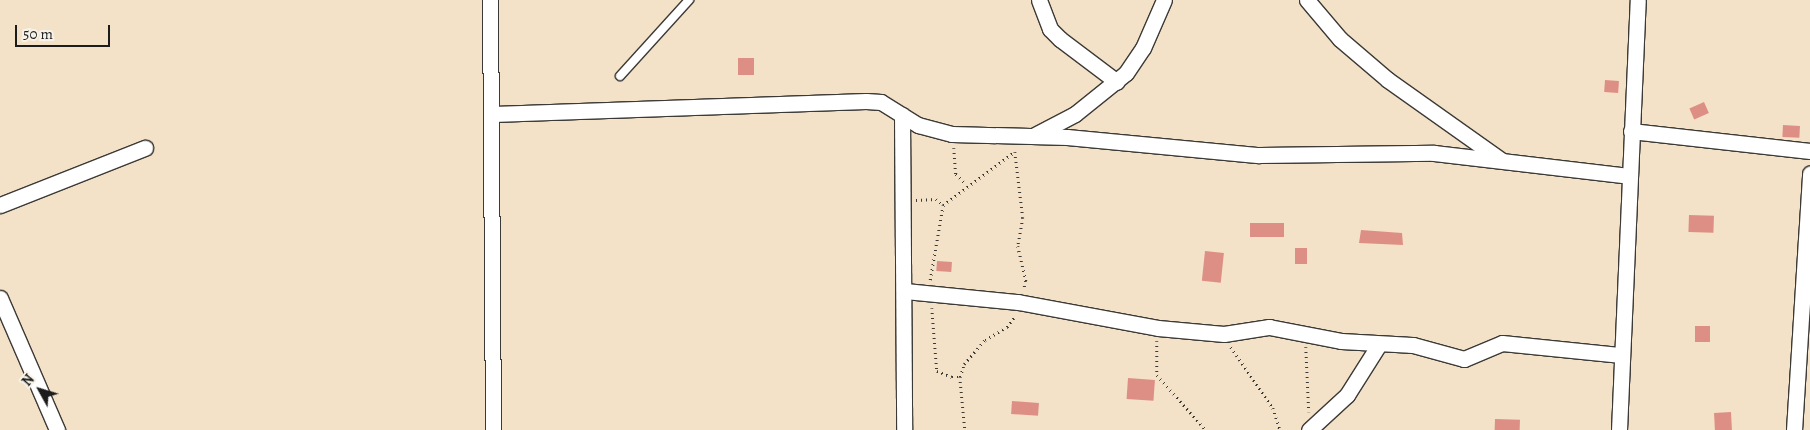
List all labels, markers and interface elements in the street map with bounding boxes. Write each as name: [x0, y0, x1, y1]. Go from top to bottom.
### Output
scale bar: [18, 15, 112, 47]
text: 50 m: [23, 24, 53, 44]
north arrow: [15, 365, 65, 415]
text: N: [17, 370, 39, 390]

